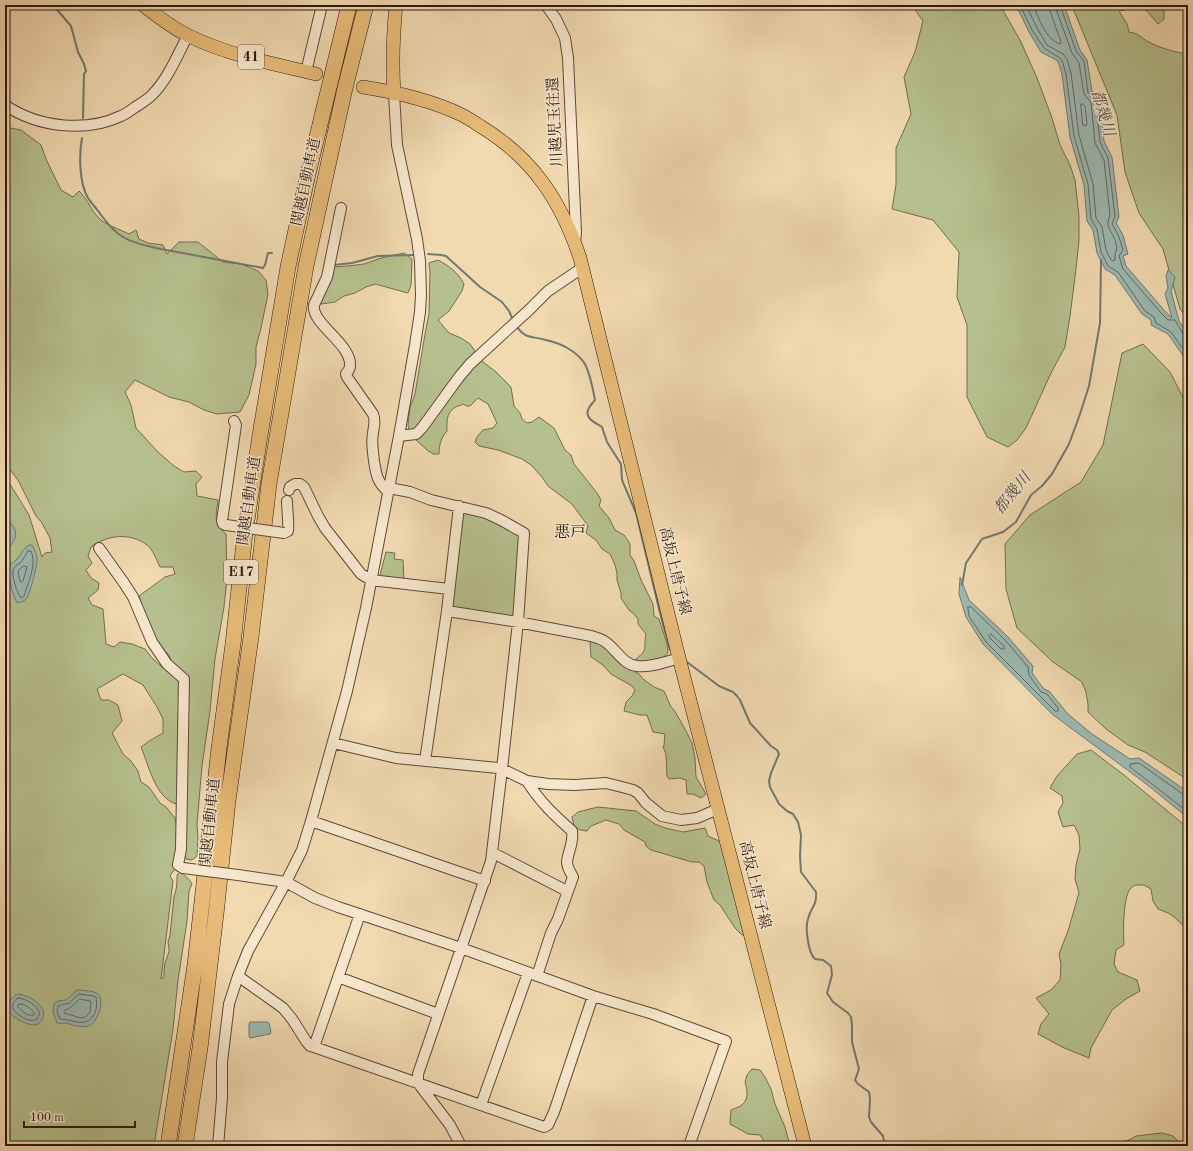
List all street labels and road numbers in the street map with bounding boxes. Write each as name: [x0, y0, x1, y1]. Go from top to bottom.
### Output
road number: 41: [238, 45, 264, 69]
street label: 川越児玉往還: [544, 77, 566, 167]
street label: 関越自動車道: [288, 136, 324, 228]
street label: 関越自動車道: [234, 455, 264, 547]
street label: 高坂上唐子線: [656, 525, 694, 616]
road number: E17: [224, 560, 258, 584]
street label: 関越自動車道: [197, 777, 223, 869]
street label: 高坂上唐子線: [736, 839, 774, 930]

